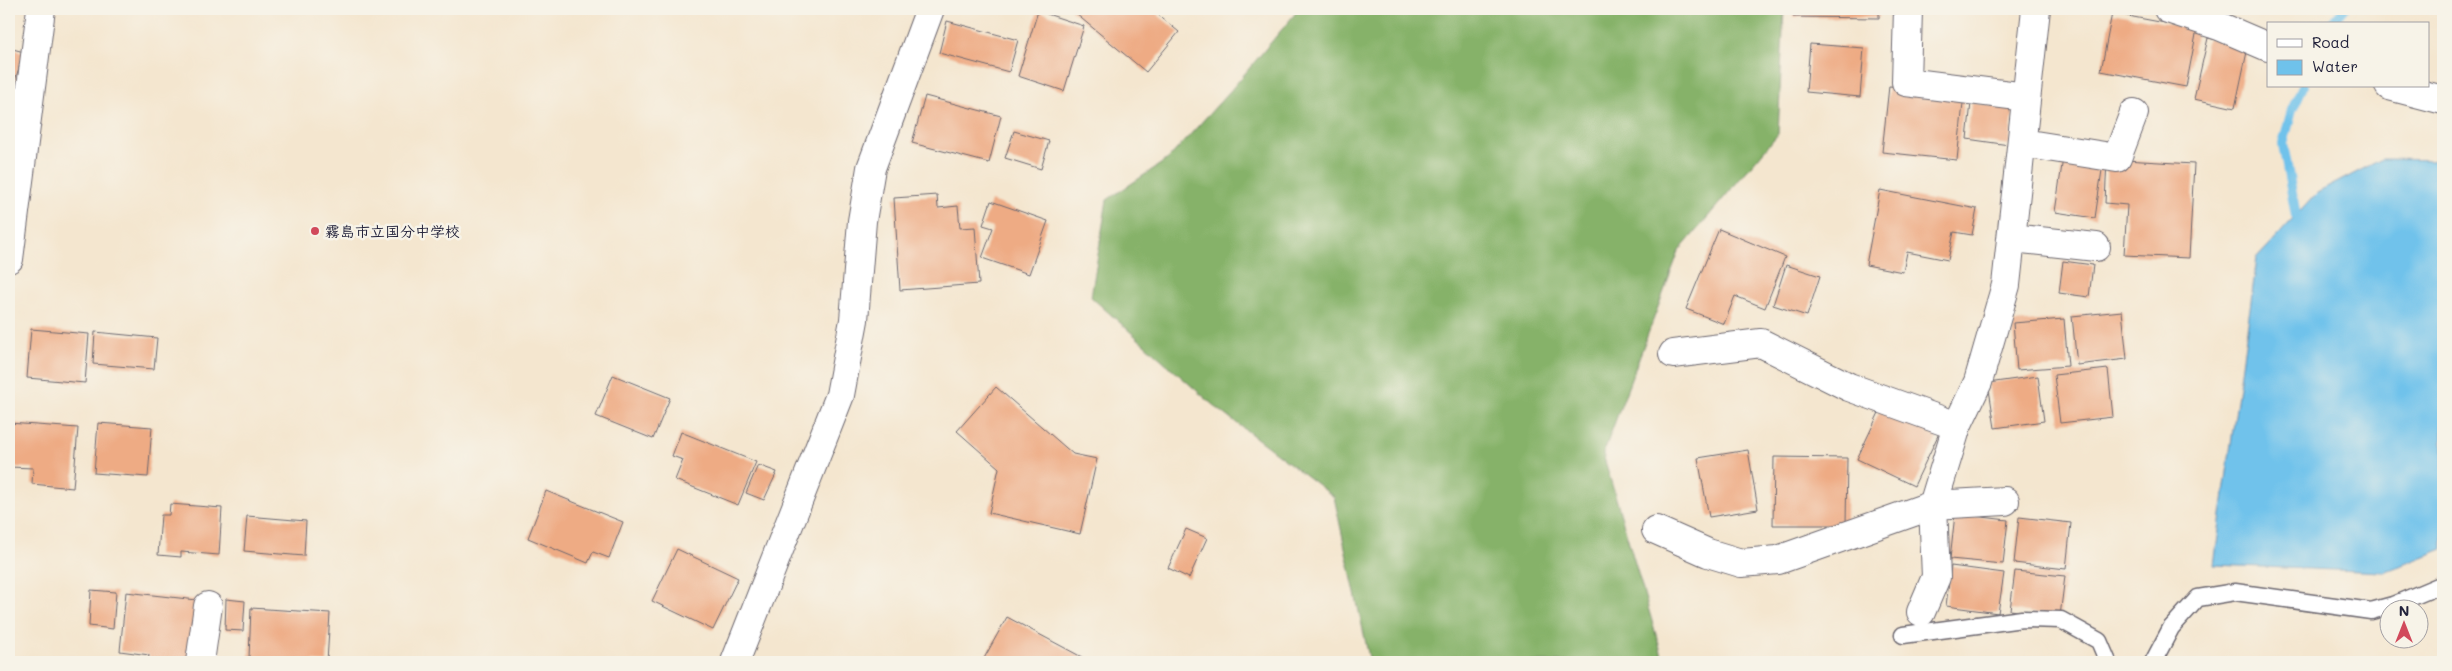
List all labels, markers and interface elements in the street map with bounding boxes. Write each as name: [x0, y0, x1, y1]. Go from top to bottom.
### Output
legend: [2267, 22, 2430, 88]
text: Road: [2312, 32, 2349, 52]
text: Water: [2312, 56, 2358, 76]
place label: 霧島市立国分中学校: [325, 221, 460, 241]
marker: 霧島市立国分中学校: [309, 225, 321, 237]
north arrow: [2380, 598, 2430, 648]
text: N: [2399, 601, 2409, 620]

